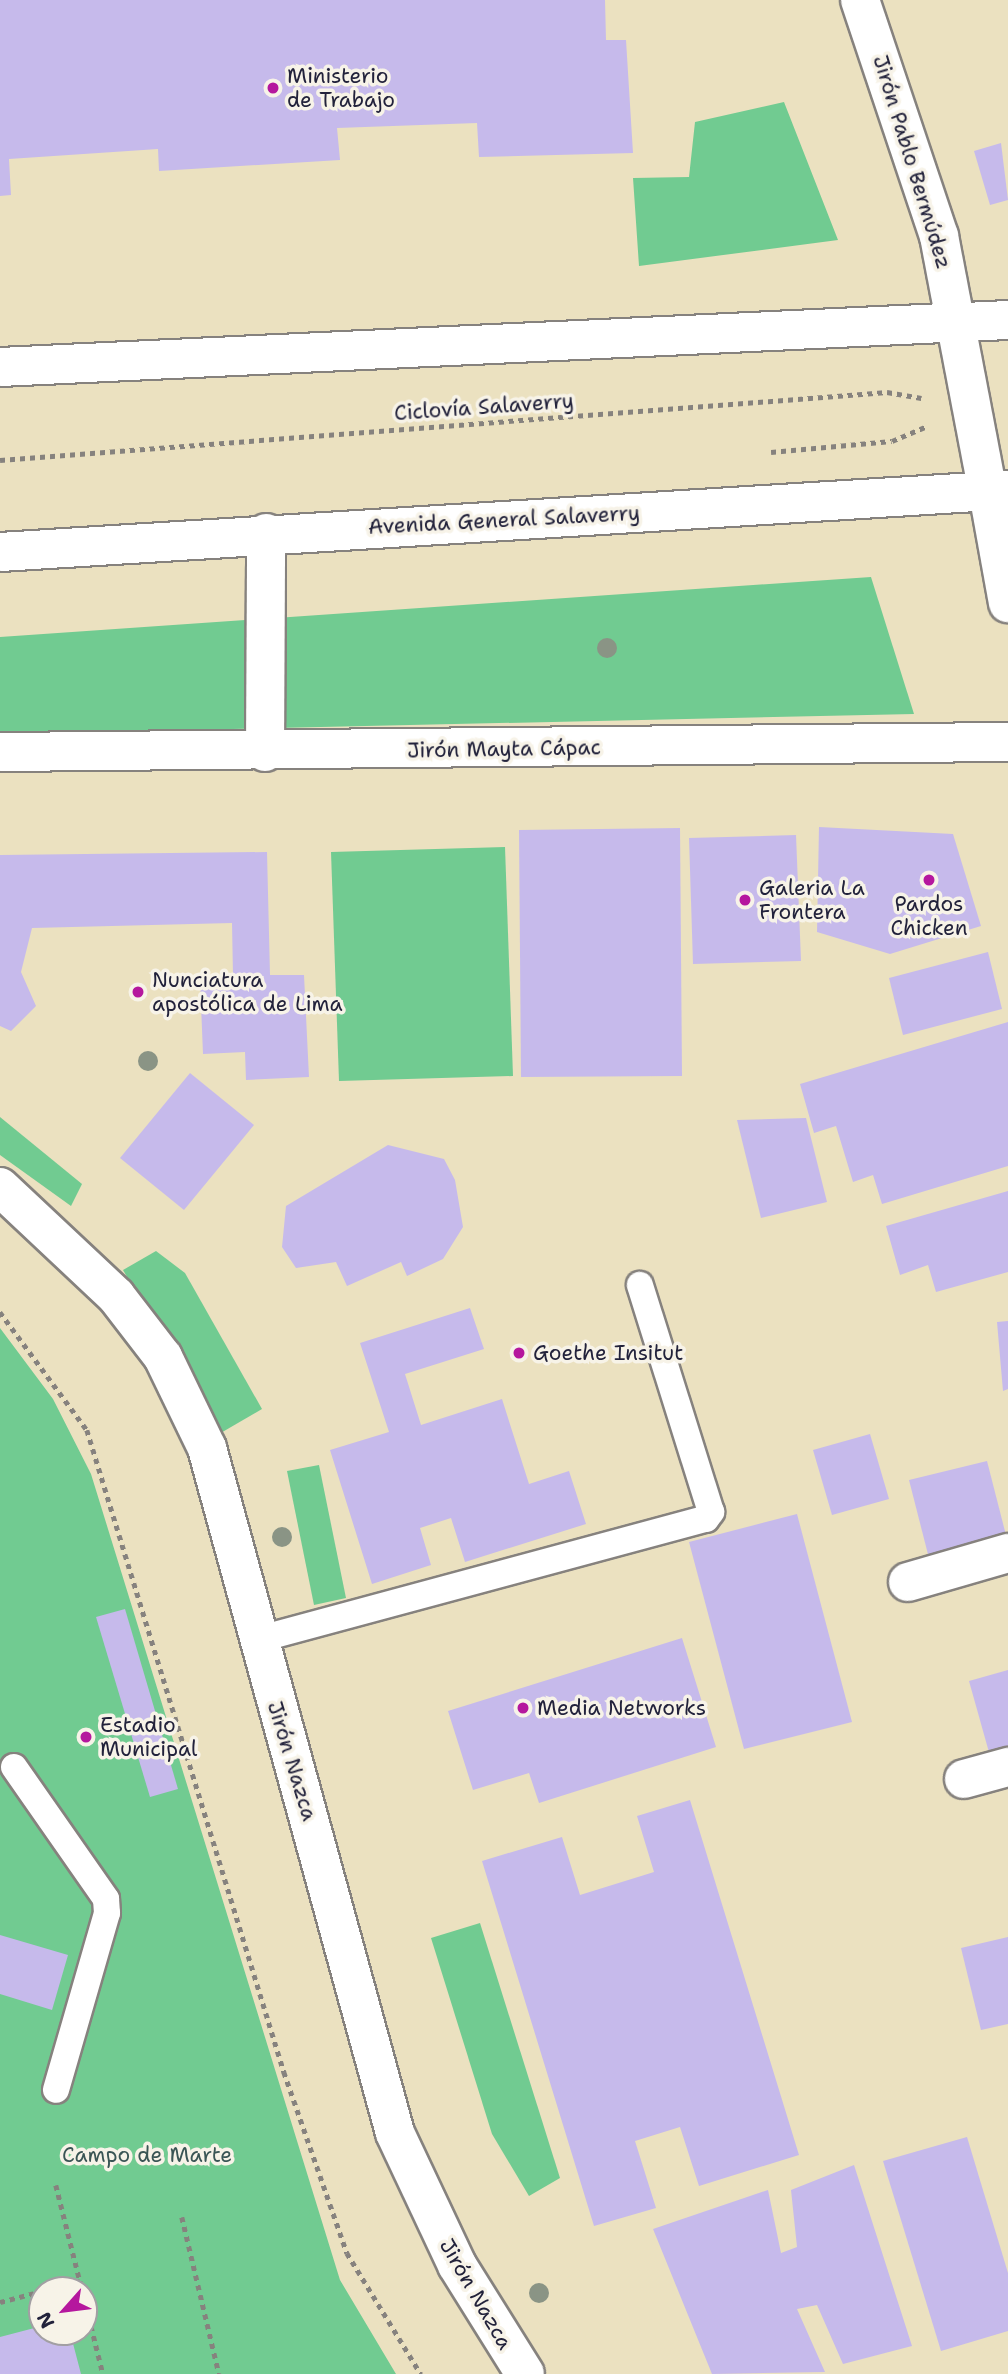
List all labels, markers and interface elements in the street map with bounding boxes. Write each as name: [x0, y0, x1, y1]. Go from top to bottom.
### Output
street label: Jirón Pablo Bermúdez: [867, 52, 957, 272]
place label: Ministerio de Trabajo: [287, 63, 395, 113]
marker: Ministerio de Trabajo: [265, 80, 281, 96]
street label: Ciclovía Salaverry: [393, 388, 575, 426]
street label: Avenida General Salaverry: [367, 500, 641, 540]
street label: Jirón Mayta Cápac: [407, 735, 601, 763]
marker: Pardos Chicken: [921, 872, 937, 888]
place label: Galeria La Frontera: [759, 875, 865, 925]
place label: Pardos Chicken: [890, 891, 968, 941]
marker: Galeria La Frontera: [737, 892, 753, 908]
place label: Nunciatura apostólica de Lima: [152, 967, 343, 1017]
marker: Nunciatura apostólica de Lima: [130, 984, 146, 1000]
place label: Goethe Insitut: [533, 1340, 683, 1366]
marker: Goethe Insitut: [511, 1345, 527, 1361]
place label: Media Networks: [537, 1695, 706, 1721]
street label: Jirón Nazca: [262, 1698, 322, 1824]
marker: Media Networks: [515, 1700, 531, 1716]
place label: Estadio Municipal: [100, 1712, 197, 1762]
marker: Estadio Municipal: [78, 1729, 94, 1745]
park label: Campo de Marte: [62, 2142, 232, 2168]
street label: Jirón Nazca: [434, 2234, 518, 2354]
north arrow: [28, 2276, 98, 2346]
text: N: [31, 2308, 60, 2333]

